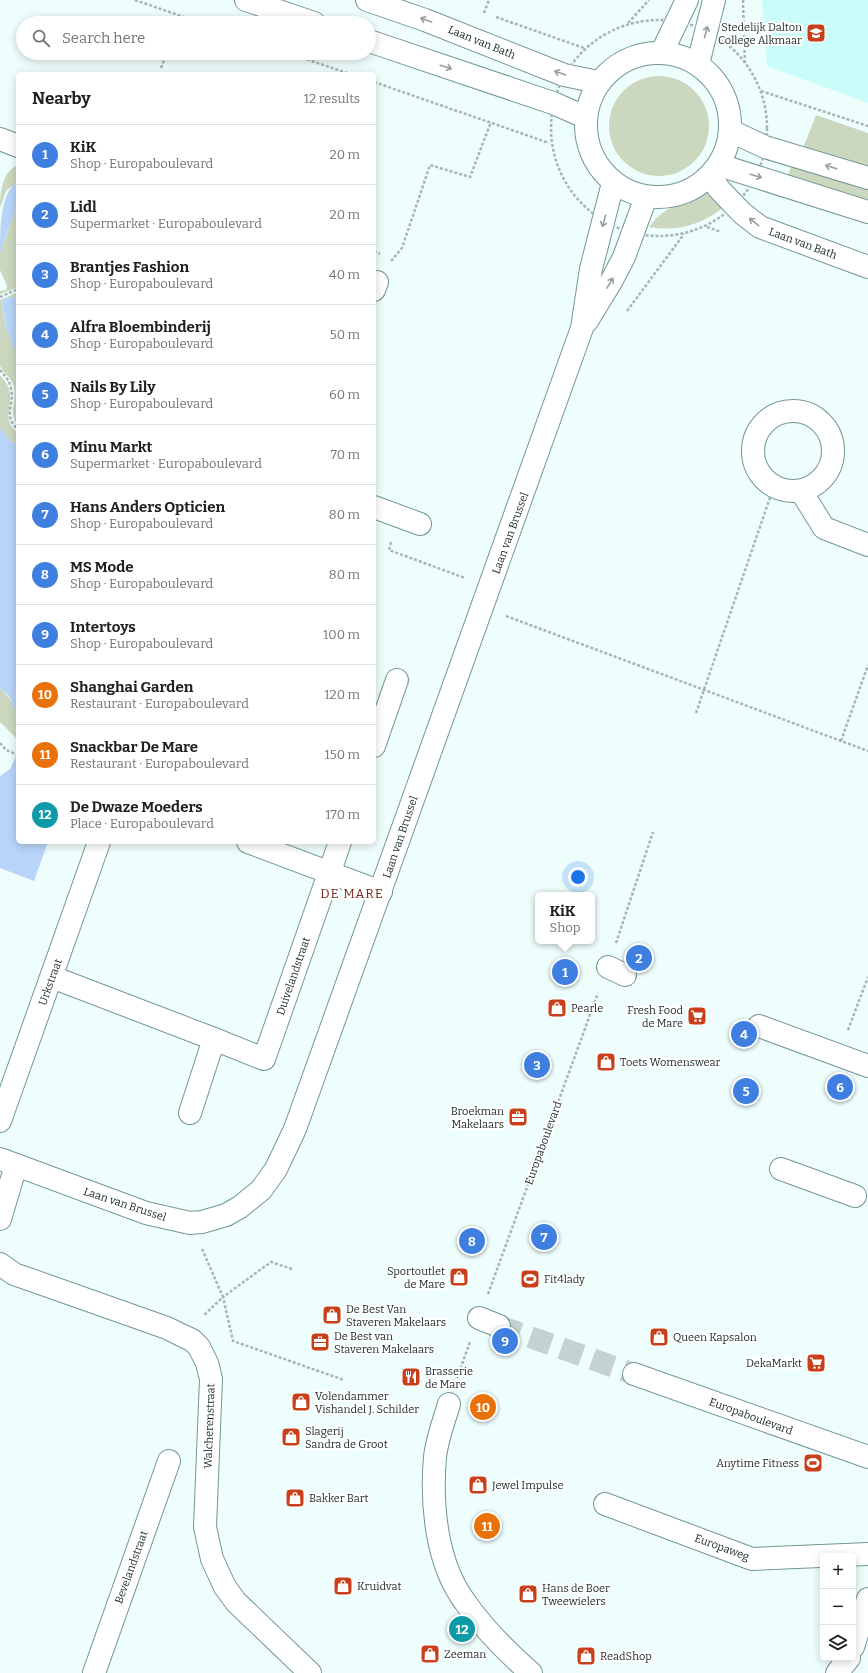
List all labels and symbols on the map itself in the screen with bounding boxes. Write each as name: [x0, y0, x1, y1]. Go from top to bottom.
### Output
one-way arrow: [420, 16, 432, 24]
place label: Stedelijk Dalton College Alkmaar: [718, 21, 802, 47]
school or university icon: Stedelijk Dalton College Alkmaar: [805, 22, 827, 44]
street label: Laan van Bath: [446, 23, 518, 62]
one-way arrow: [703, 26, 711, 39]
one-way arrow: [439, 64, 452, 71]
one-way arrow: [554, 69, 567, 76]
one-way arrow: [824, 163, 837, 170]
one-way arrow: [749, 173, 762, 180]
one-way arrow: [600, 214, 607, 227]
one-way arrow: [748, 218, 759, 226]
street label: Laan van Bath: [767, 225, 839, 262]
one-way arrow: [607, 277, 615, 289]
street label: Laan van Brussel: [490, 490, 531, 576]
street label: Laan van Brussel: [380, 794, 421, 880]
your location: [568, 867, 588, 887]
district label: DE MARE: [320, 886, 384, 901]
street label: Duivelandstraat: [274, 935, 313, 1017]
pin: 2: [626, 943, 652, 973]
street label: Urkstraat: [36, 957, 65, 1007]
pin: 1: [552, 957, 578, 987]
shop icon: Pearle: [546, 997, 568, 1019]
place label: Pearle: [571, 1002, 603, 1015]
place label: Fresh Food de Mare: [627, 1004, 683, 1030]
supermarket icon: Fresh Food de Mare: [686, 1005, 708, 1027]
pin: 4: [731, 1019, 757, 1049]
pin: 3: [524, 1050, 550, 1080]
shop icon: Toets Womenswear: [595, 1051, 617, 1073]
place label: Toets Womenswear: [620, 1056, 721, 1069]
pin: 6: [827, 1072, 853, 1102]
pin: 5: [733, 1076, 759, 1106]
street label: Europaboulevard: [522, 1099, 565, 1187]
place label: Broekman Makelaars: [451, 1105, 504, 1131]
office icon: Broekman Makelaars: [507, 1106, 529, 1128]
street label: Laan van Brussel: [82, 1185, 168, 1224]
pin: 7: [531, 1222, 557, 1252]
pin: 8: [459, 1226, 485, 1256]
place label: Sportoutlet de Mare: [387, 1265, 445, 1291]
shop icon: Sportoutlet de Mare: [448, 1266, 470, 1288]
sports icon: Fit4lady: [519, 1268, 541, 1290]
place label: Fit4lady: [544, 1273, 585, 1286]
place label: De Best Van Staveren Makelaars: [346, 1303, 446, 1329]
shop icon: De Best Van Staveren Makelaars: [321, 1304, 343, 1326]
pin: 9: [492, 1326, 518, 1356]
shop icon: Queen Kapsalon: [648, 1326, 670, 1348]
place label: De Best van Staveren Makelaars: [334, 1330, 434, 1356]
office icon: De Best van Staveren Makelaars: [309, 1331, 331, 1353]
place label: Queen Kapsalon: [673, 1331, 757, 1344]
supermarket icon: DekaMarkt: [805, 1352, 827, 1374]
place label: DekaMarkt: [746, 1357, 802, 1370]
place label: Brasserie de Mare: [425, 1365, 473, 1391]
restaurant icon: Brasserie de Mare: [400, 1366, 422, 1388]
street label: Walcherenstraat: [202, 1383, 217, 1469]
place label: Volendammer Vishandel J. Schilder: [315, 1390, 419, 1416]
shop icon: Volendammer Vishandel J. Schilder: [290, 1391, 312, 1413]
pin: 10: [470, 1392, 496, 1422]
street label: Europaboulevard: [707, 1395, 795, 1438]
place label: Slagerij Sandra de Groot: [305, 1425, 388, 1451]
shop icon: Slagerij Sandra de Groot: [280, 1426, 302, 1448]
sports icon: Anytime Fitness: [802, 1452, 824, 1474]
place label: Anytime Fitness: [716, 1457, 799, 1470]
shop icon: Jewel Impulse: [467, 1474, 489, 1496]
place label: Jewel Impulse: [491, 1479, 563, 1492]
shop icon: Bakker Bart: [284, 1487, 306, 1509]
place label: Bakker Bart: [309, 1492, 369, 1505]
pin: 11: [474, 1511, 500, 1541]
street label: Bevelandstraat: [112, 1529, 151, 1605]
street label: Europaweg: [693, 1532, 751, 1563]
shop icon: Kruidvat: [332, 1575, 354, 1597]
place label: Kruidvat: [357, 1580, 401, 1593]
place label: Hans de Boer Tweewielers: [542, 1582, 610, 1608]
shop icon: Hans de Boer Tweewielers: [517, 1583, 539, 1605]
pin: 12: [449, 1614, 475, 1644]
shop icon: Zeeman: [419, 1643, 441, 1665]
shop icon: ReadShop: [575, 1645, 597, 1667]
place label: Zeeman: [444, 1648, 486, 1661]
place label: ReadShop: [600, 1650, 652, 1663]

